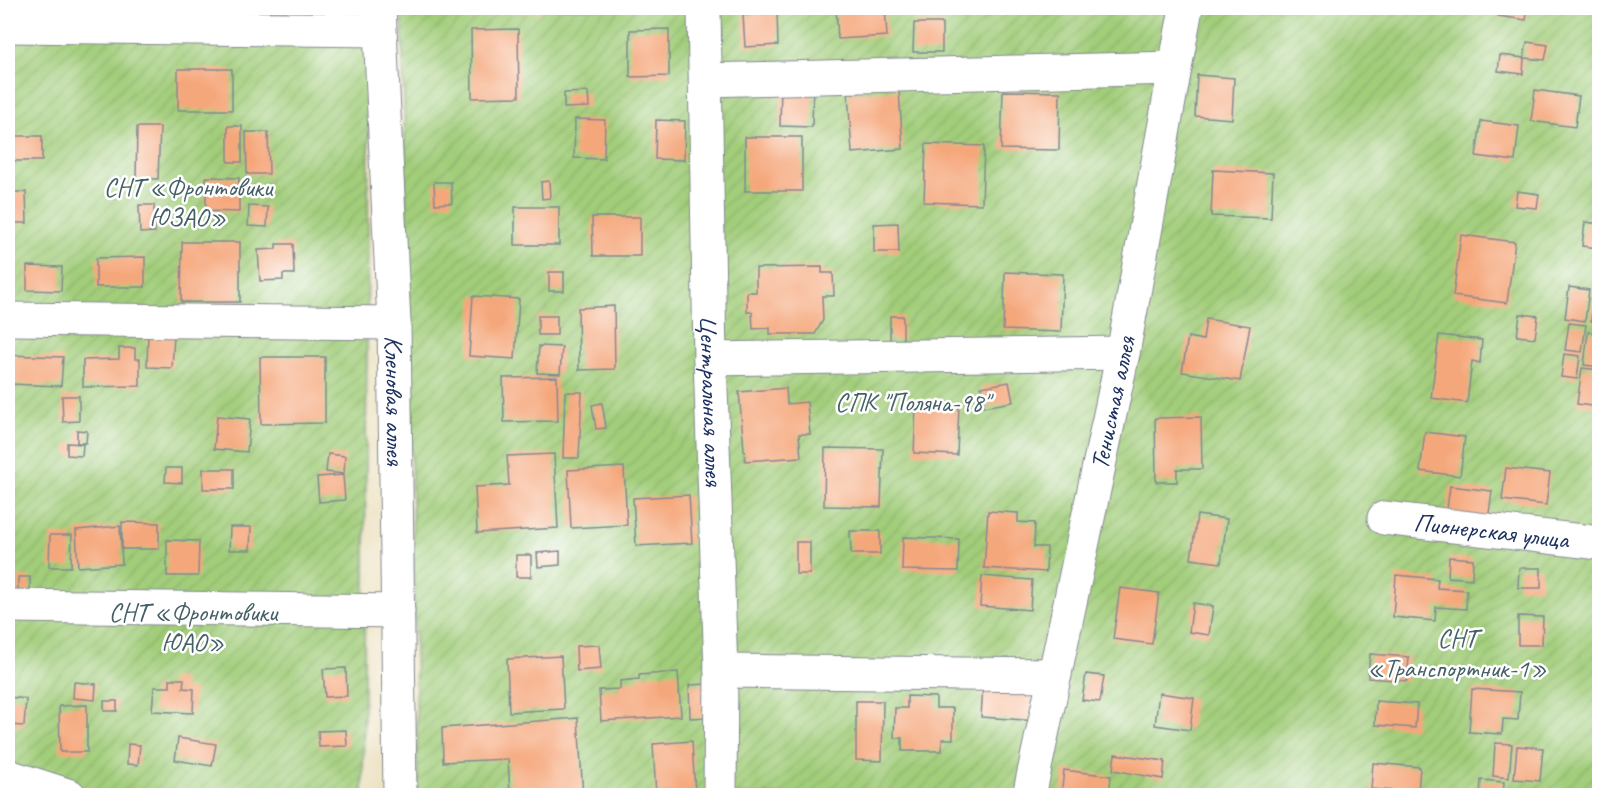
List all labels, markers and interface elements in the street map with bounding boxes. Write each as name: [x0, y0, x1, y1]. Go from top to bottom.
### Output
park label: СНТ «Фронтовики ЮЗАО»: [104, 171, 274, 234]
street label: Центральная аллея: [693, 315, 731, 488]
street label: Тенистая аллея: [1082, 332, 1143, 472]
street label: Кленовая аллея: [378, 335, 412, 467]
park label: СПК "Поляна-98": [835, 386, 994, 419]
street label: Пионерская улица: [1412, 505, 1572, 556]
park label: СНТ «Фронтовики ЮАО»: [109, 596, 279, 659]
park label: СНТ «Транспортник-1»: [1367, 622, 1547, 685]

